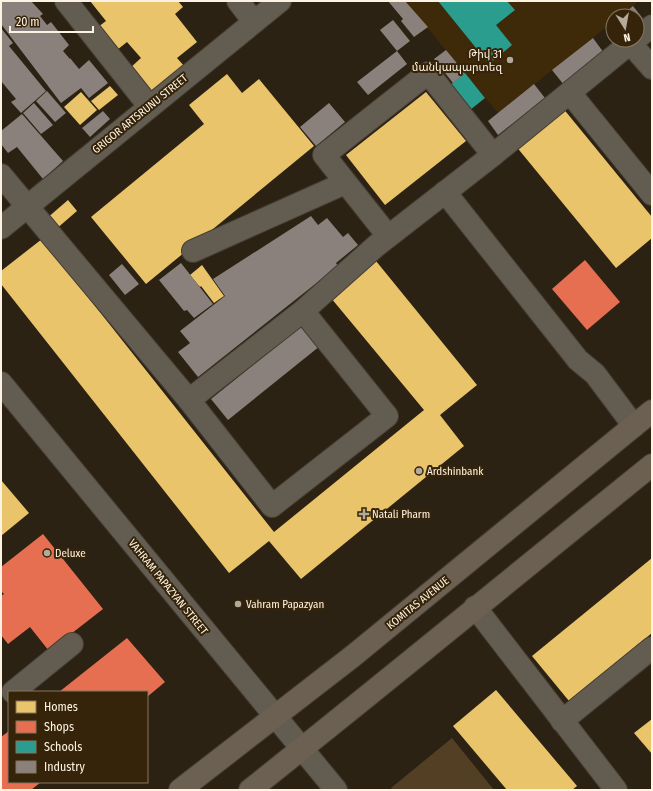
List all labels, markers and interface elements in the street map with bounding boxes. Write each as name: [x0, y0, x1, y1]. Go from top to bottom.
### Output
scale bar: [10, 8, 93, 34]
north arrow: [605, 8, 645, 48]
text: 20 m: [16, 15, 40, 29]
text: N: [622, 30, 631, 44]
place label: Թիվ 31 մանկապարտեզ: [412, 48, 503, 74]
marker: Թիվ 31 մանկապարտեզ: [505, 55, 515, 65]
street label: GRIGOR ARTSRUNU STREET: [90, 71, 191, 156]
place label: Ardshinbank: [427, 465, 484, 478]
marker: Ardshinbank: [414, 466, 424, 476]
place label: Natali Pharm: [372, 508, 430, 521]
marker: Natali Pharm: [359, 509, 369, 519]
street label: VAHRAM PAPAZYAN STREET: [126, 537, 211, 638]
place label: Deluxe: [55, 547, 86, 560]
marker: Deluxe: [42, 548, 52, 558]
street label: KOMITAS AVENUE: [384, 574, 452, 632]
place label: Vahram Papazyan: [246, 598, 324, 611]
marker: Vahram Papazyan: [233, 599, 243, 609]
legend: [8, 691, 148, 783]
text: Homes: [44, 700, 78, 714]
text: Shops: [44, 720, 74, 734]
text: Schools: [44, 740, 82, 754]
text: Industry: [44, 760, 85, 774]

